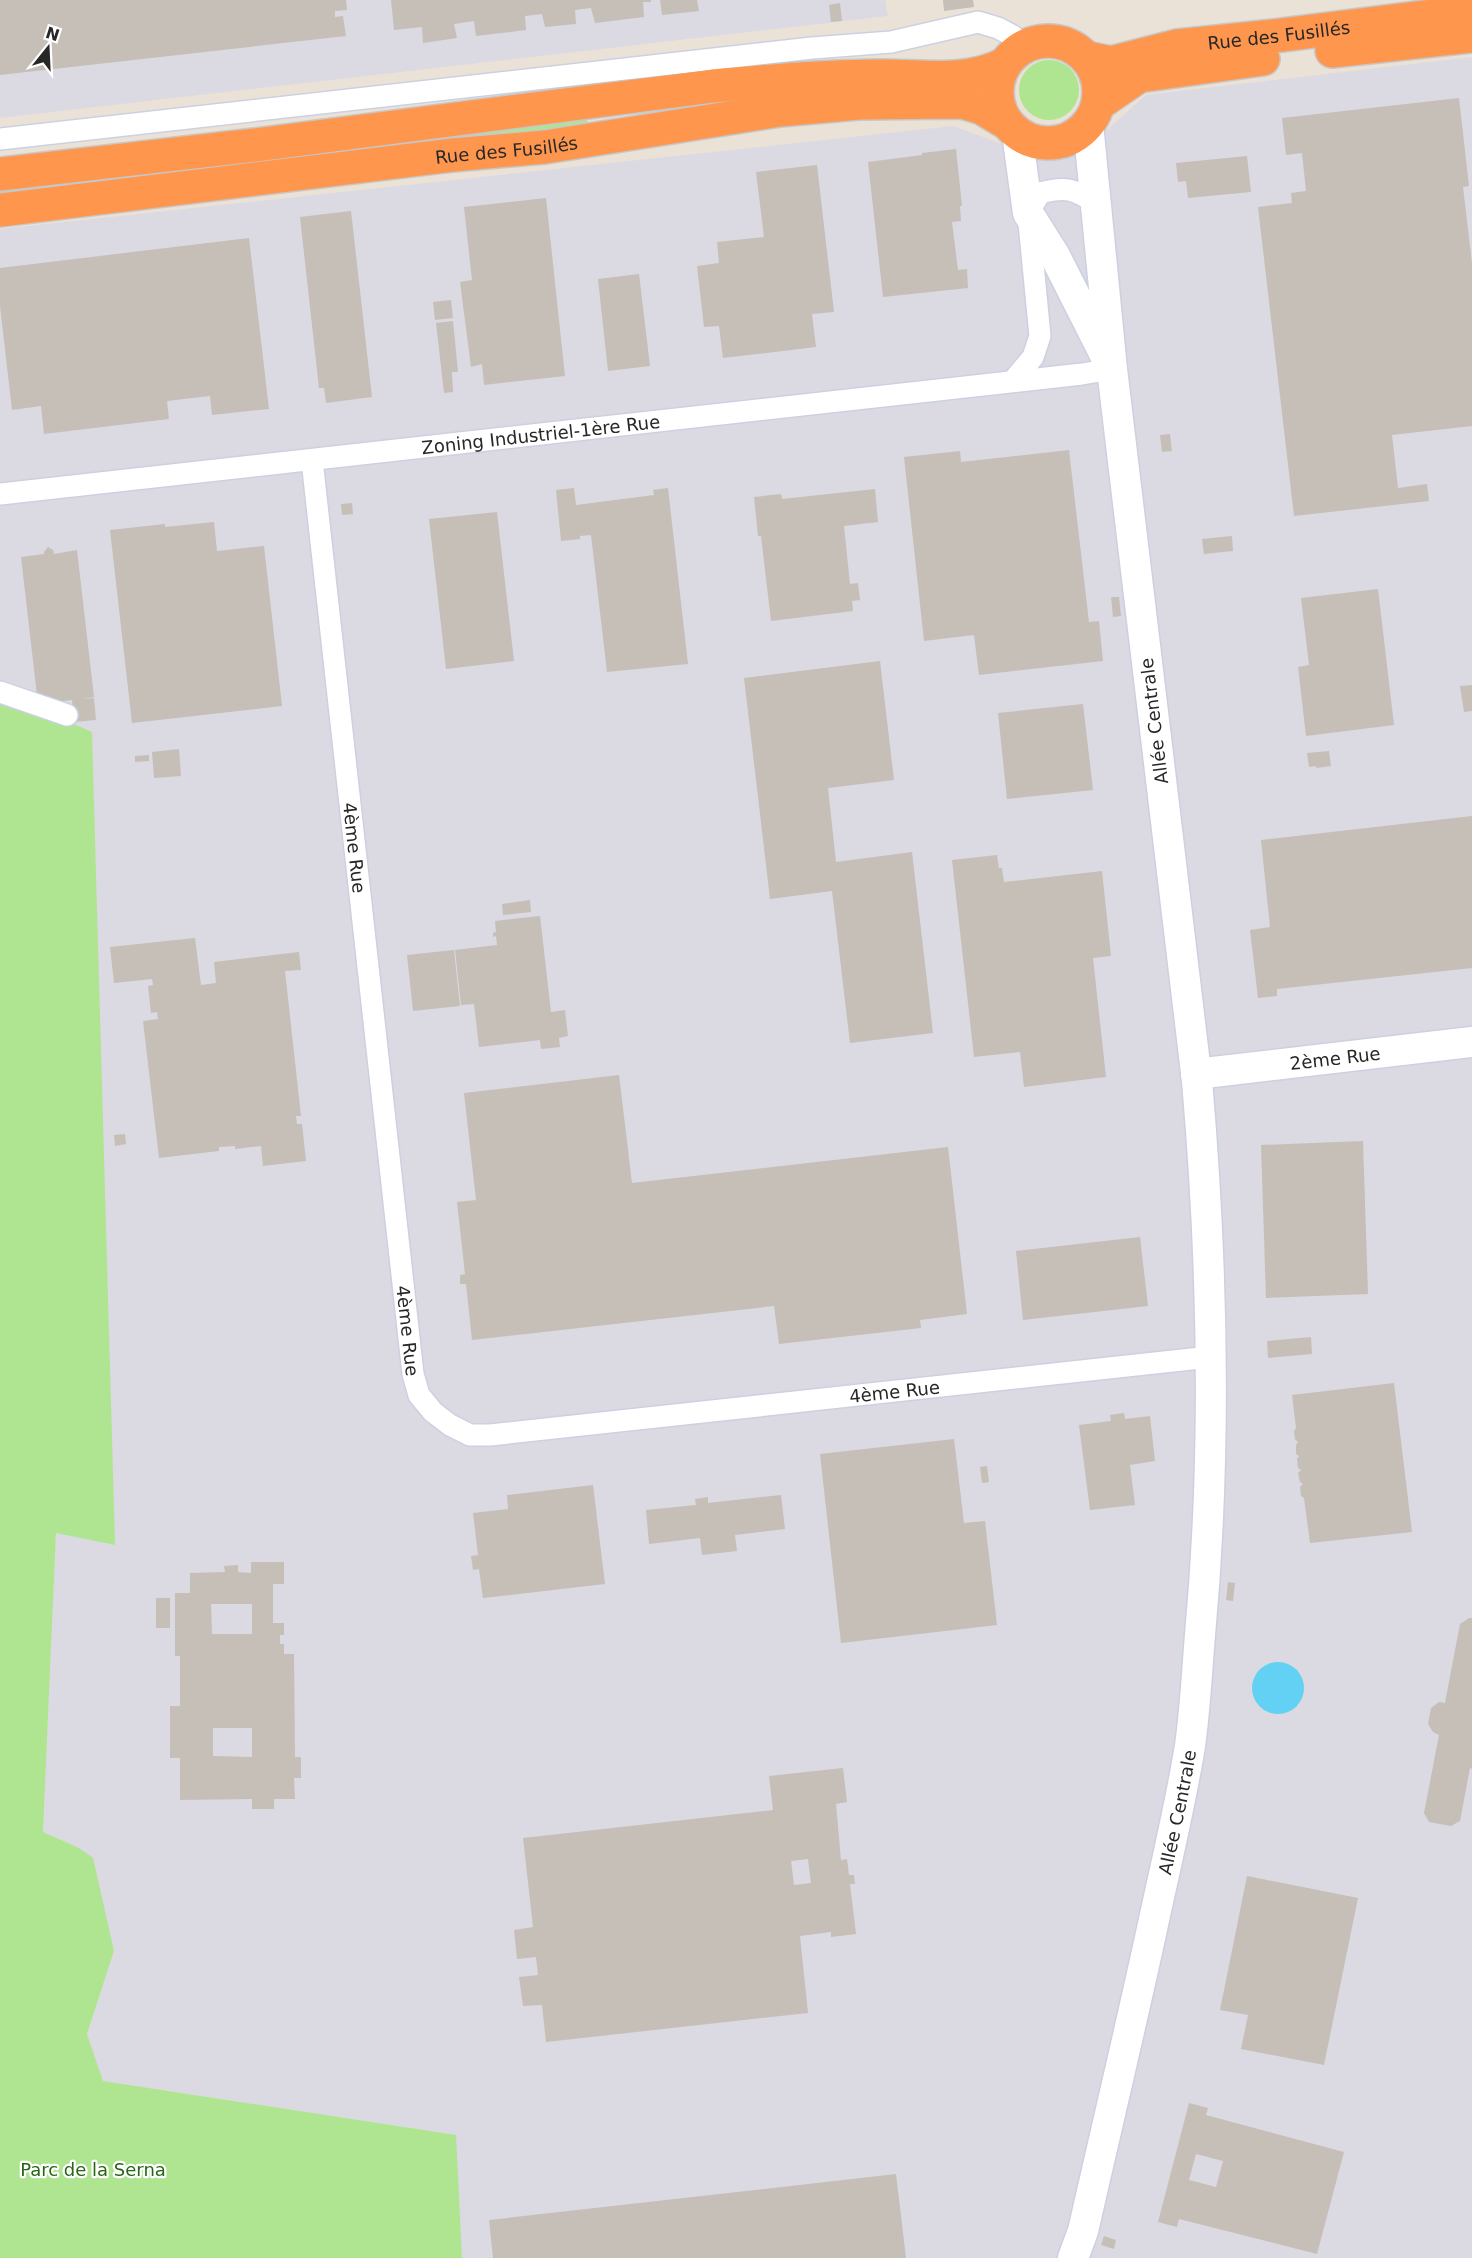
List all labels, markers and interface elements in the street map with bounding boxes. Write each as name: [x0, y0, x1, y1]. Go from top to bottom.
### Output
street label: Rue des Fusillés: [1206, 16, 1351, 53]
north arrow: [18, 18, 78, 78]
text: N: [43, 23, 62, 45]
street label: Rue des Fusillés: [434, 132, 579, 168]
street label: Zoning Industriel-1ère Rue: [420, 410, 661, 458]
street label: Allée Centrale: [1136, 657, 1172, 785]
street label: 4ème Rue: [339, 801, 370, 894]
street label: 2ème Rue: [1289, 1042, 1382, 1074]
street label: 4ème Rue: [393, 1284, 424, 1377]
street label: 4ème Rue: [848, 1376, 941, 1407]
street label: Allée Centrale: [1154, 1748, 1200, 1877]
park label: Parc de la Serna: [20, 2159, 166, 2180]

